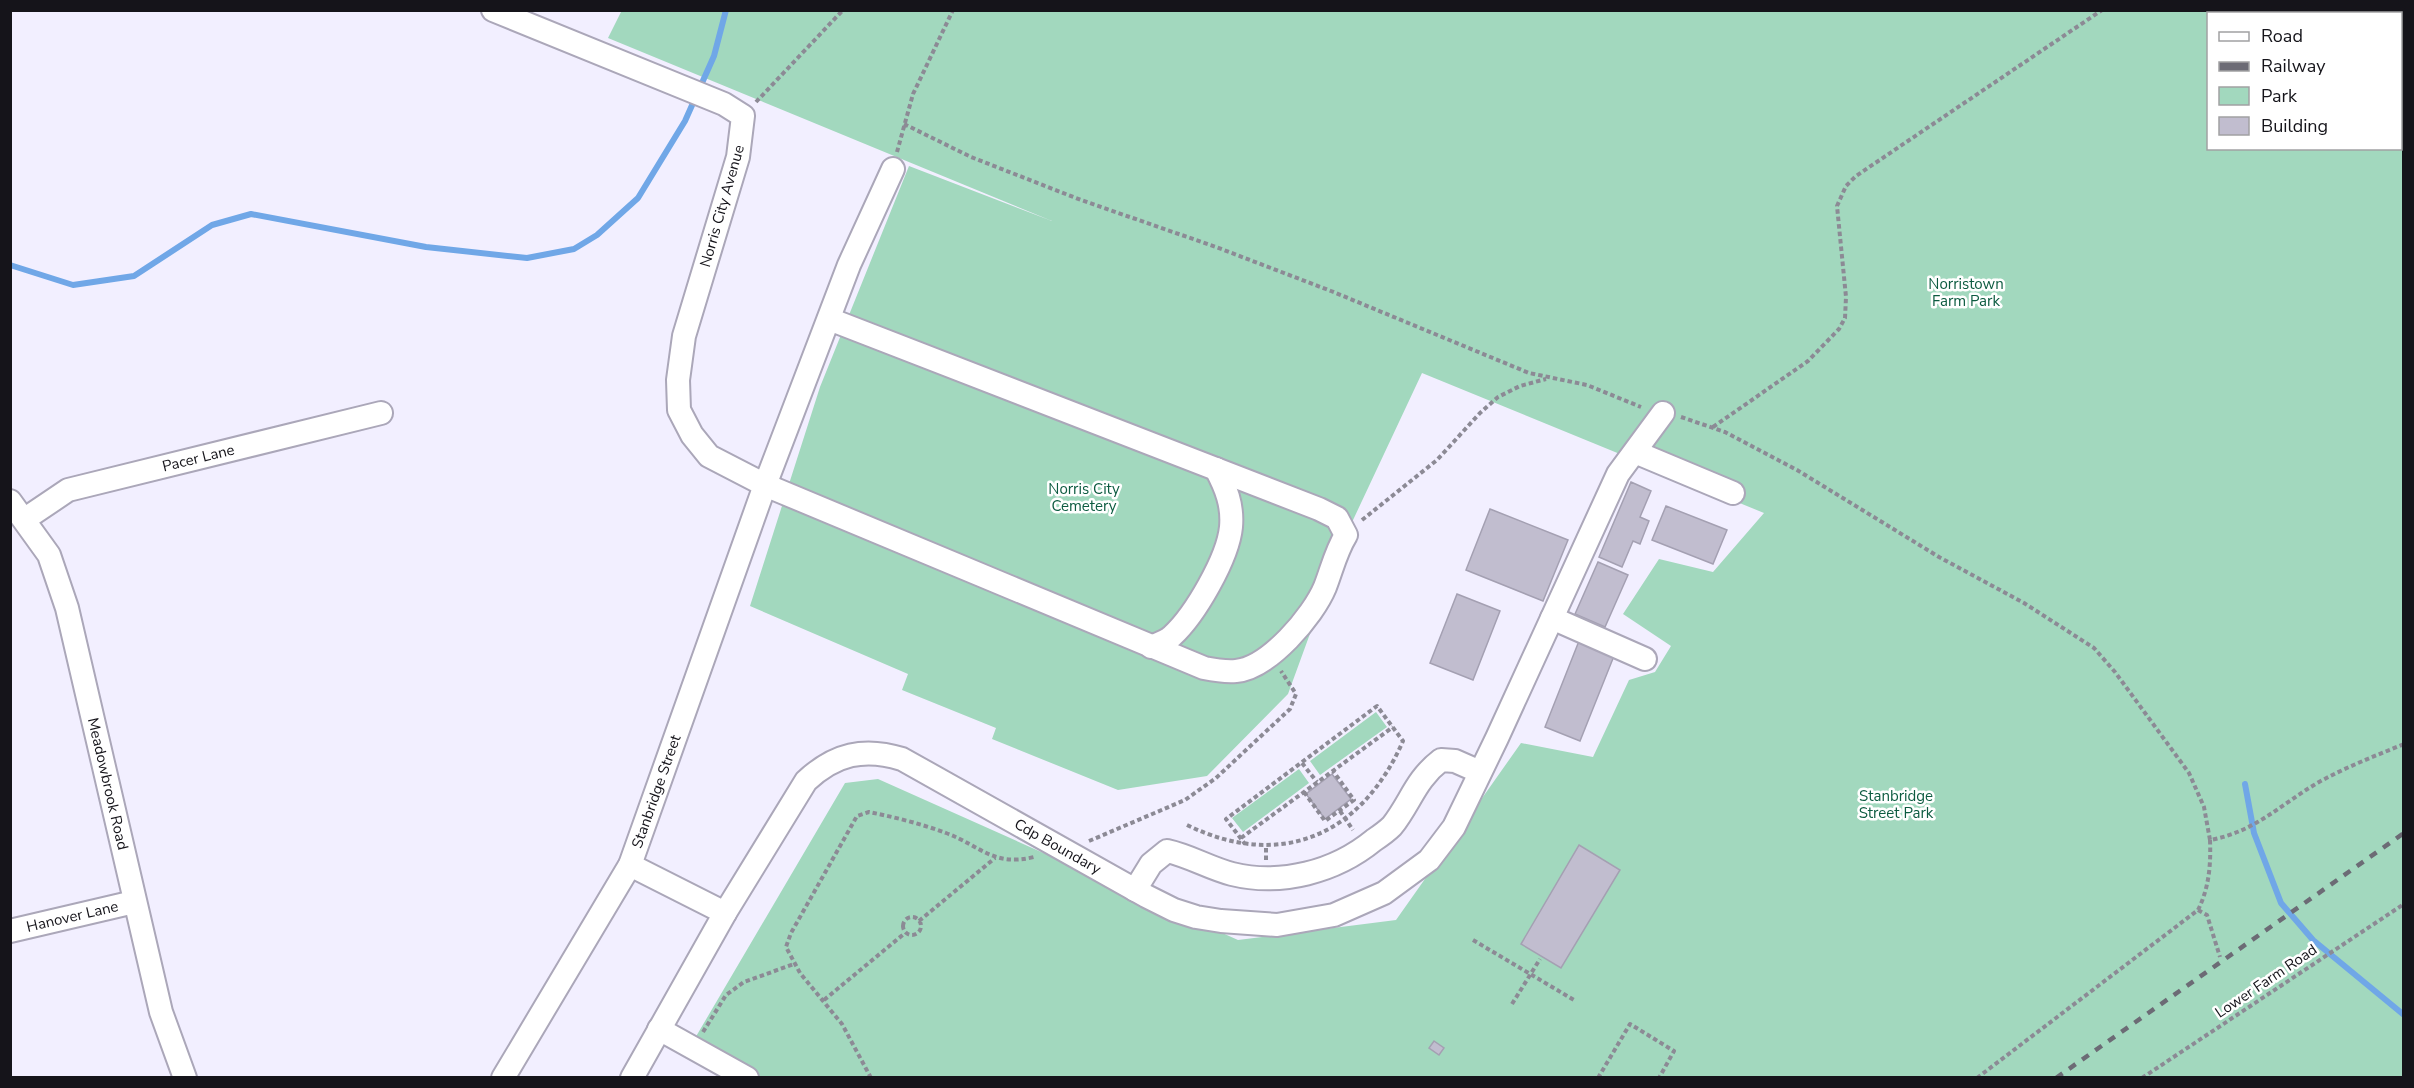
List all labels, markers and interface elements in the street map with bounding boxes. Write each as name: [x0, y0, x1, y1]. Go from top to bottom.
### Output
legend: [2207, 12, 2402, 150]
text: Road: [2261, 24, 2303, 48]
text: Railway: [2261, 54, 2326, 78]
text: Park: [2261, 84, 2298, 108]
text: Building: [2261, 114, 2328, 138]
street label: Norris City Avenue: [695, 143, 749, 269]
park label: Norristown Farm Park: [1928, 274, 2004, 311]
street label: Pacer Lane: [160, 439, 236, 476]
park label: Norris City Cemetery: [1048, 479, 1120, 516]
street label: Meadowbrook Road: [83, 716, 133, 852]
street label: Stanbridge Street: [627, 731, 686, 851]
park label: Stanbridge Street Park: [1859, 786, 1934, 823]
street label: Cdp Boundary: [1011, 814, 1105, 879]
street label: Hanover Lane: [24, 896, 120, 937]
street label: Lower Farm Road: [2211, 939, 2321, 1023]

